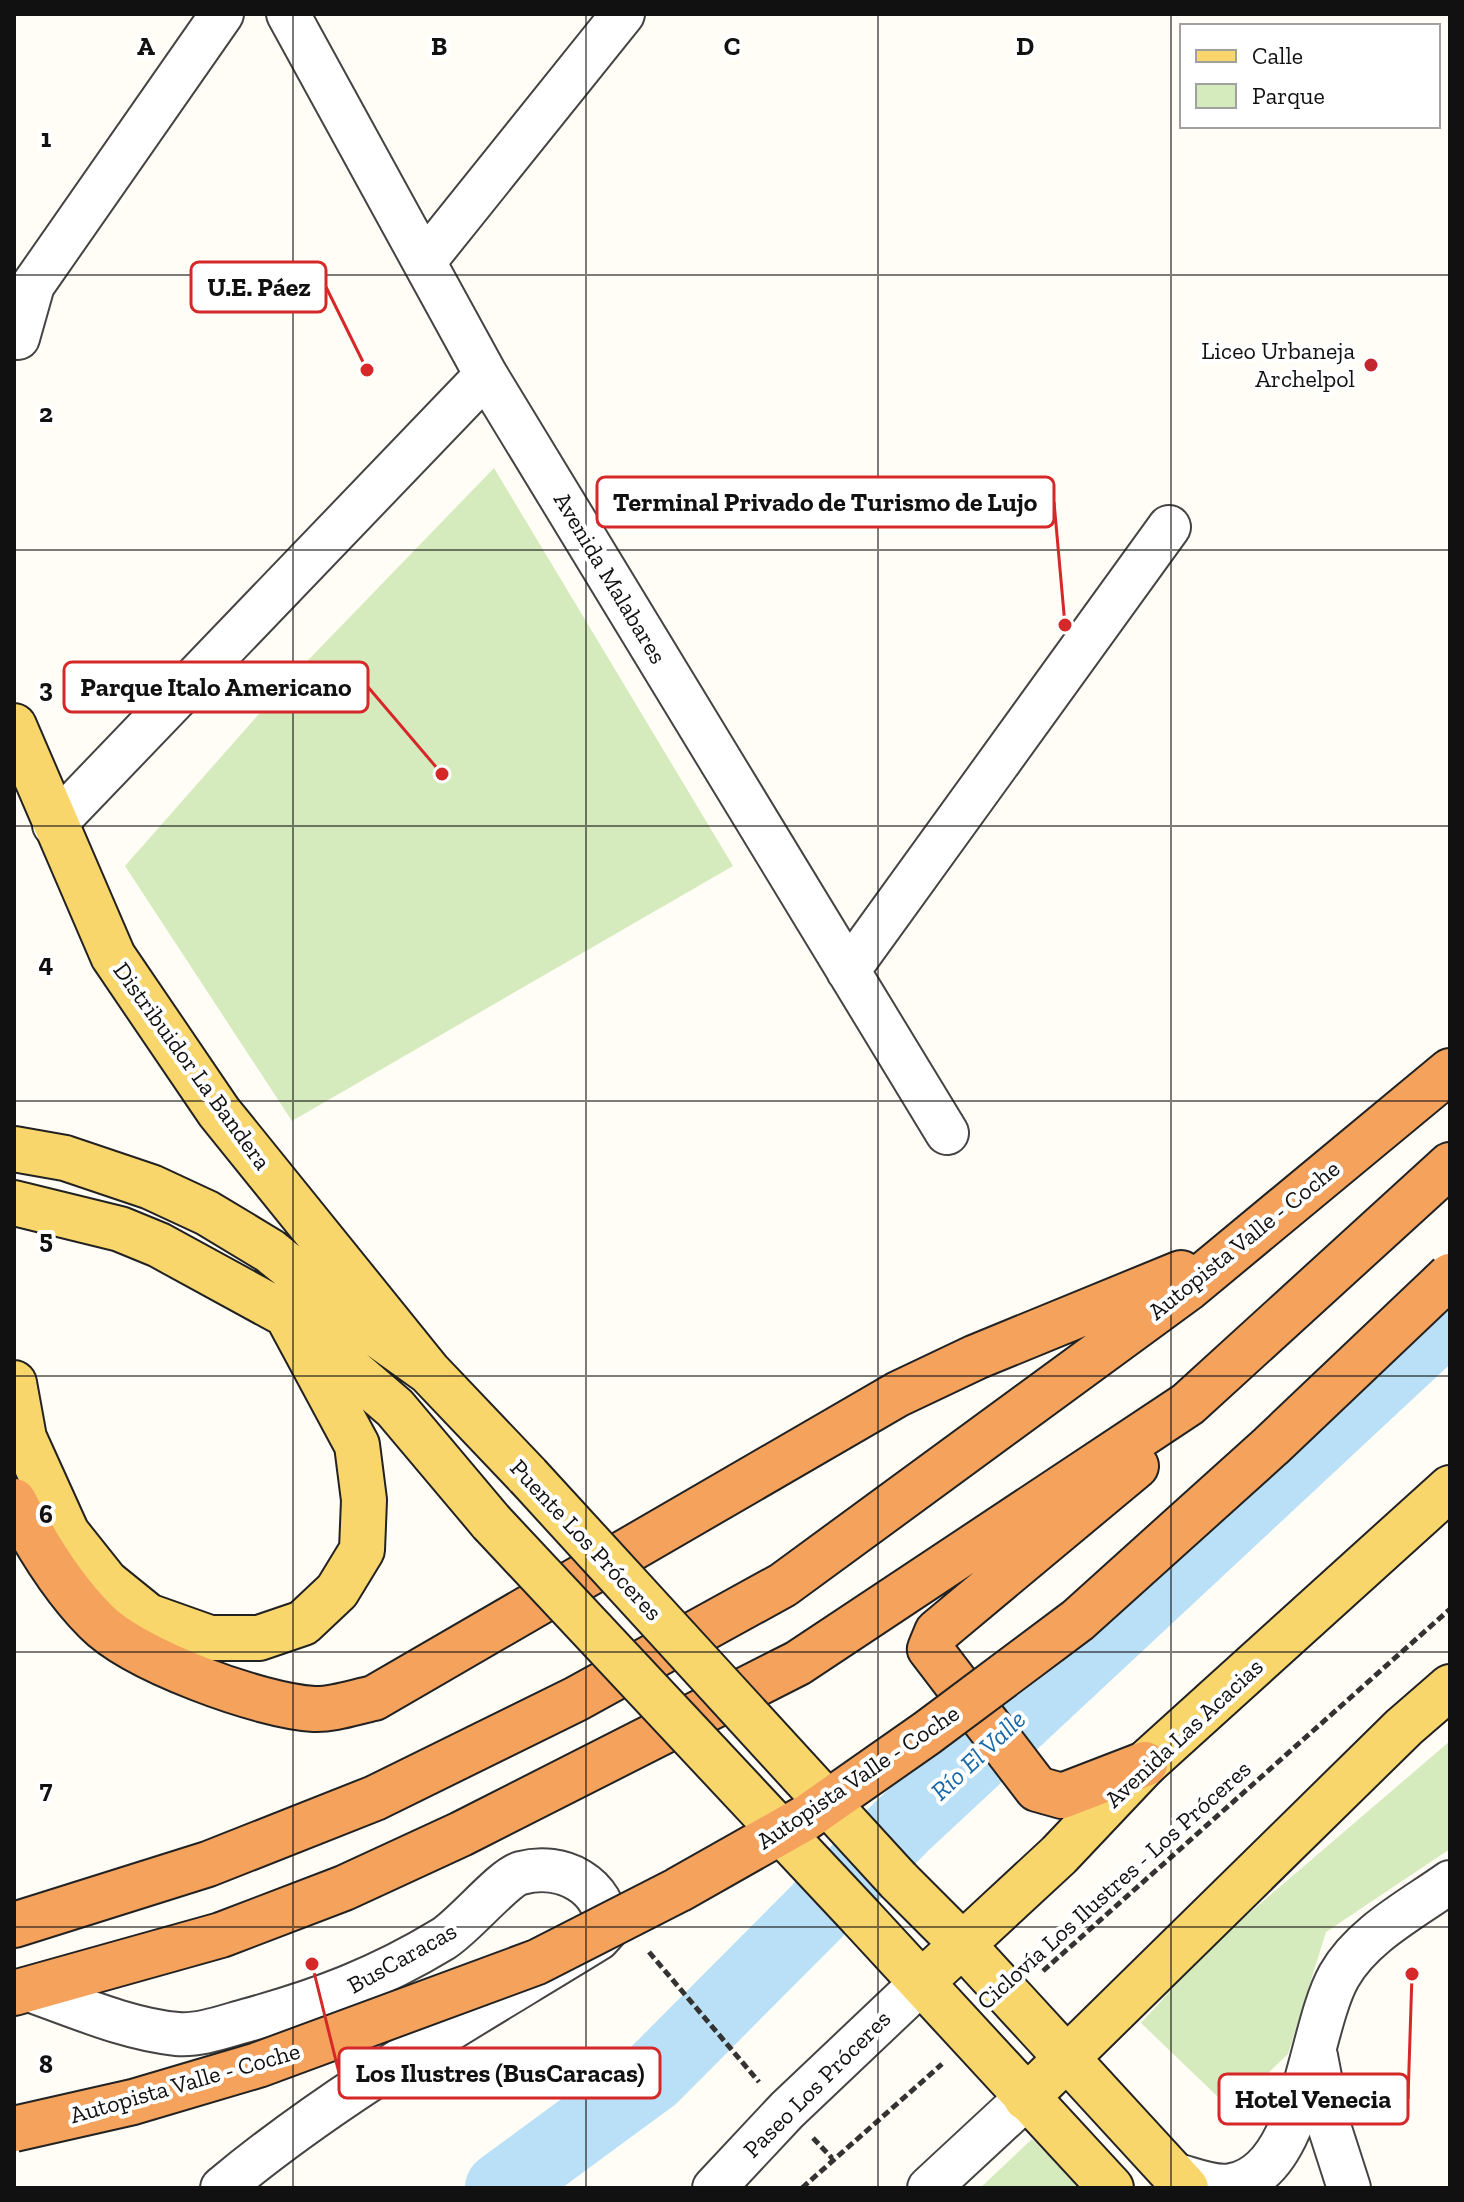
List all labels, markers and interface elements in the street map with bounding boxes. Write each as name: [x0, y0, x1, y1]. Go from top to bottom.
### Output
legend: [1180, 24, 1440, 128]
text: A: [137, 30, 155, 62]
text: B: [431, 30, 447, 62]
text: C: [724, 30, 740, 62]
text: D: [1016, 30, 1034, 62]
text: Calle: [1252, 41, 1303, 70]
text: Parque: [1252, 81, 1325, 110]
text: 1: [41, 122, 52, 154]
callout: U.E. Páez: [191, 262, 326, 312]
text: U.E. Páez: [207, 271, 311, 303]
place label: Liceo Urbaneja Archelpol: [1201, 336, 1355, 393]
marker: Liceo Urbaneja Archelpol: [1362, 356, 1380, 374]
text: 2: [39, 397, 53, 429]
callout: Terminal Privado de Turismo de Lujo: [597, 477, 1054, 527]
text: Terminal Privado de Turismo de Lujo: [613, 486, 1038, 518]
street label: Avenida Malabares: [548, 487, 673, 669]
callout: Parque Italo Americano: [64, 662, 368, 712]
text: Parque Italo Americano: [80, 671, 352, 703]
text: 3: [39, 672, 53, 704]
text: 4: [39, 947, 54, 979]
street label: Distribuidor La Bandera: [107, 956, 278, 1176]
street label: Autopista Valle - Coche: [1142, 1153, 1345, 1326]
text: 5: [39, 1223, 53, 1255]
street label: Puente Los Próceres: [504, 1453, 668, 1626]
text: 6: [39, 1498, 53, 1530]
street label: Avenida Las Acacias: [1098, 1652, 1269, 1813]
street label: Autopista Valle - Coche: [751, 1698, 964, 1855]
water label: Río El Valle: [924, 1703, 1032, 1807]
street label: Ciclovía Los Ilustres - Los Próceres: [971, 1754, 1257, 2015]
text: 7: [40, 1773, 53, 1805]
street label: BusCaracas: [342, 1916, 461, 1999]
street label: Paseo Los Próceres: [737, 2004, 896, 2163]
street label: Autopista Valle - Coche: [67, 2036, 303, 2129]
text: 8: [39, 2048, 53, 2080]
callout: Los Ilustres (BusCaracas): [339, 2048, 660, 2098]
text: Los Ilustres (BusCaracas): [356, 2057, 644, 2089]
callout: Hotel Venecia: [1219, 2074, 1408, 2124]
text: Hotel Venecia: [1235, 2083, 1391, 2115]

